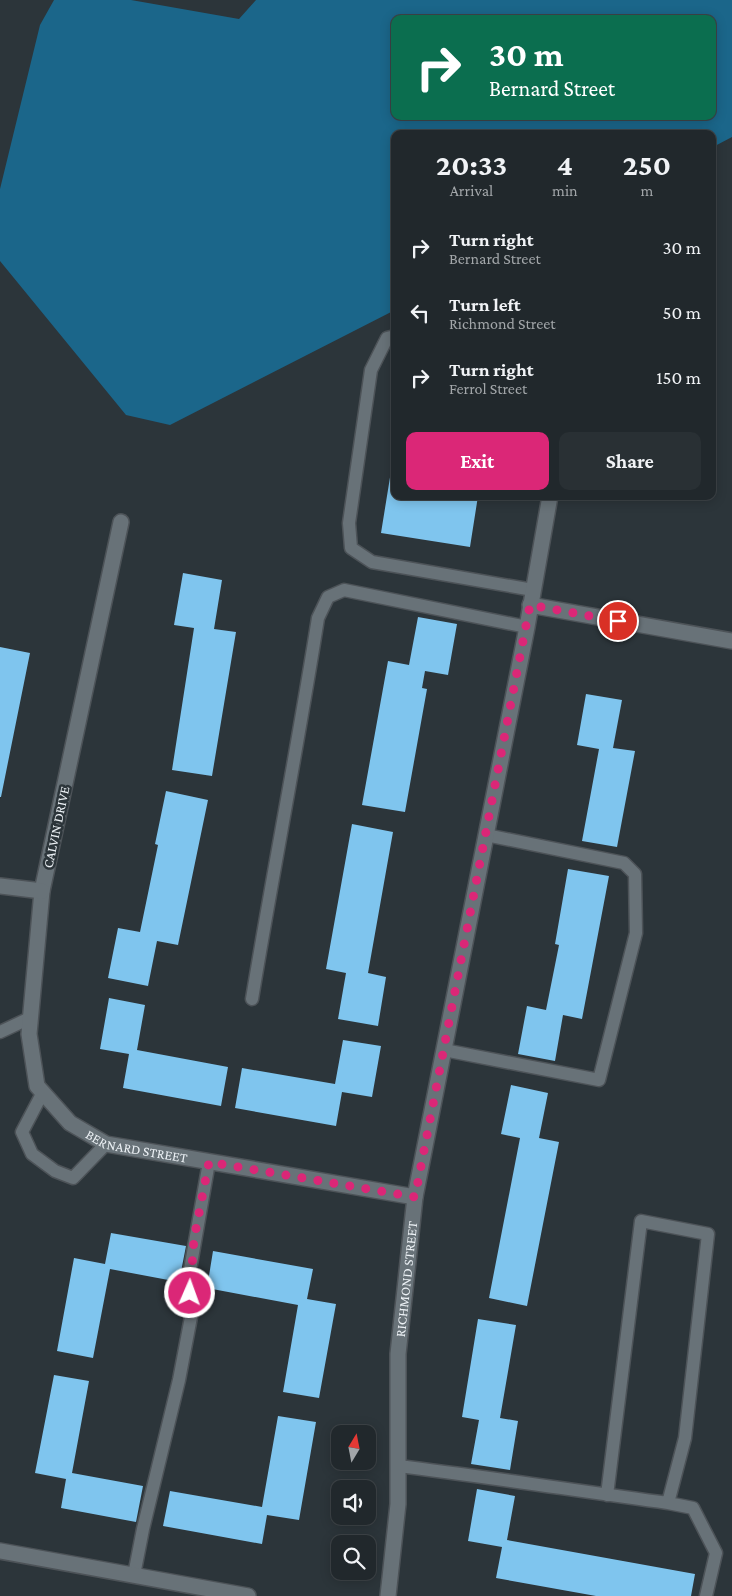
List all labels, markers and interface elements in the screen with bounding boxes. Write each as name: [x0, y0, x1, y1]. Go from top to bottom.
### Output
icon: right: [406, 35, 471, 100]
text: 30 m: [489, 35, 564, 74]
text: Bernard Street: [489, 76, 615, 101]
text: 20:33: [436, 148, 507, 181]
text: 4: [557, 148, 573, 181]
text: 250: [623, 148, 671, 181]
text: Arrival: [450, 182, 493, 199]
text: min: [552, 182, 578, 199]
text: m: [640, 182, 653, 199]
text: Turn right: [449, 229, 534, 250]
icon: right: [406, 234, 434, 262]
text: 30 m: [662, 237, 701, 258]
text: Bernard Street: [449, 250, 541, 267]
text: Turn left: [449, 294, 521, 315]
icon: left: [406, 299, 434, 327]
text: 50 m: [662, 302, 701, 323]
text: Richmond Street: [449, 315, 556, 332]
text: Turn right: [449, 359, 534, 380]
icon: right: [406, 364, 434, 392]
text: 150 m: [656, 367, 701, 388]
text: Ferrol Street: [449, 380, 527, 397]
button: Exit: [406, 432, 549, 490]
button: Share: [559, 432, 701, 490]
pin: [597, 600, 639, 642]
icon: arrive: [604, 607, 632, 635]
street label: CALVIN DRIVE: [40, 784, 73, 869]
street label: BERNARD STREET: [83, 1126, 189, 1166]
street label: RICHMOND STREET: [392, 1220, 420, 1338]
position arrow: [163, 1266, 215, 1318]
north arrow: [331, 1425, 376, 1470]
map controls: [331, 1425, 376, 1580]
button: sound: [331, 1480, 376, 1525]
button: search: [331, 1535, 376, 1580]

